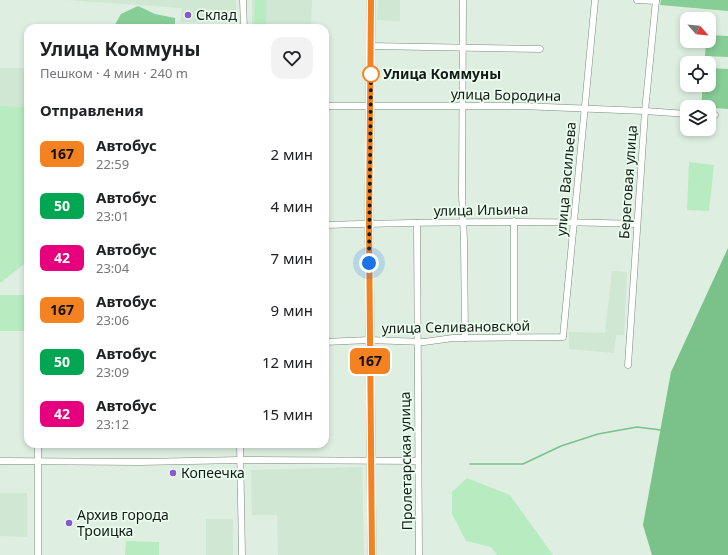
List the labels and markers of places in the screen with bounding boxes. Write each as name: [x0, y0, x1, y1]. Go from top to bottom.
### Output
place label: Склад: [196, 5, 237, 24]
marker: Склад: [183, 10, 193, 20]
place label: Улица Коммуны: [383, 64, 501, 83]
marker: Улица Коммуны: [362, 65, 380, 83]
place label: Копеечка: [181, 463, 245, 482]
marker: Копеечка: [168, 468, 178, 478]
place label: Архив города Троицка: [77, 505, 169, 540]
marker: Архив города Троицка: [64, 518, 74, 528]

